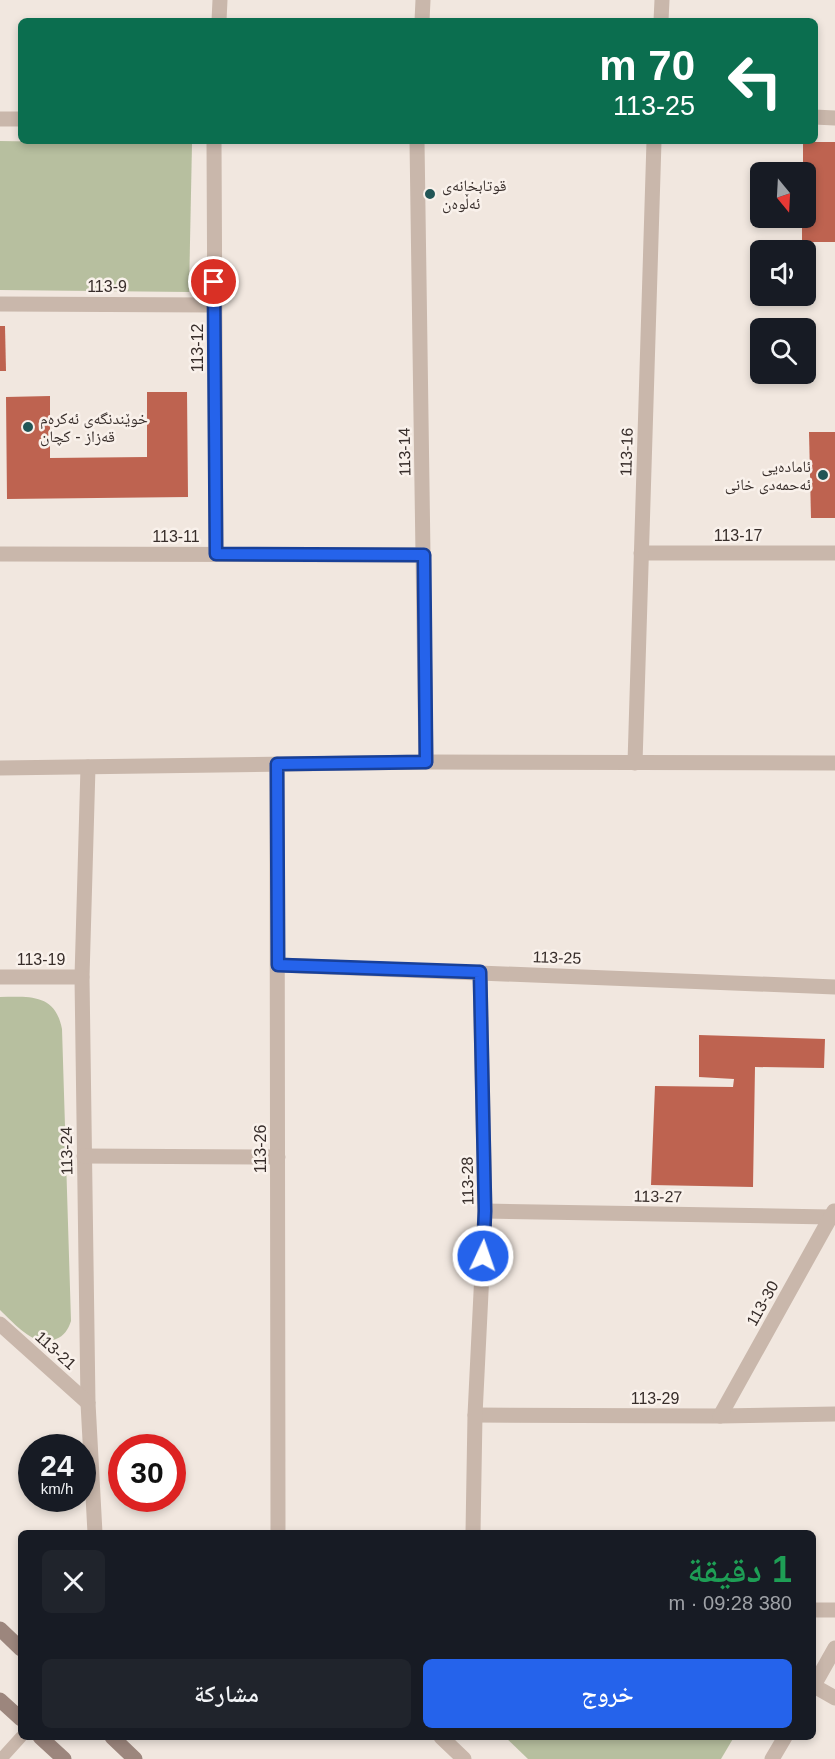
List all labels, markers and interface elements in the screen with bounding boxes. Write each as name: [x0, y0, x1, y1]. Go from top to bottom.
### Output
text: 70 m: [599, 42, 695, 89]
icon: left: [716, 42, 794, 120]
text: 113-25: [613, 91, 695, 121]
north arrow: [750, 162, 816, 228]
map controls: [750, 162, 816, 384]
place label: قوتابخانەی ئەڵوەن: [442, 177, 506, 214]
marker: قوتابخانەی ئەڵوەن: [423, 187, 437, 201]
button: sound: [750, 240, 816, 306]
pin: [188, 256, 239, 307]
icon: arrive: [197, 265, 230, 298]
street label: 113-9: [87, 278, 127, 295]
button: search: [750, 318, 816, 384]
street label: 113-12: [189, 324, 206, 372]
place label: خوێندنگەی ئەکرەم قەزاز - کچان: [40, 410, 148, 447]
marker: خوێندنگەی ئەکرەم قەزاز - کچان: [21, 420, 35, 434]
street label: 113-14: [396, 427, 413, 476]
street label: 113-16: [617, 427, 636, 477]
place label: ئامادەیی ئەحمەدی خانی: [725, 458, 811, 495]
marker: ئامادەیی ئەحمەدی خانی: [816, 468, 830, 482]
street label: 113-17: [714, 527, 762, 544]
street label: 113-11: [152, 528, 200, 545]
street label: 113-25: [532, 948, 582, 967]
street label: 113-19: [17, 951, 65, 968]
street label: 113-26: [252, 1125, 269, 1173]
street label: 113-24: [58, 1126, 75, 1175]
street label: 113-28: [459, 1156, 476, 1205]
street label: 113-27: [634, 1188, 683, 1205]
position arrow: [451, 1224, 515, 1288]
street label: 113-30: [743, 1278, 782, 1329]
street label: 113-21: [32, 1328, 79, 1373]
street label: 113-29: [631, 1390, 679, 1407]
speed limit sign: 30: [108, 1434, 186, 1512]
text: 24: [40, 1449, 74, 1482]
text: km/h: [41, 1480, 73, 1497]
text: 1 دقيقة: [687, 1549, 792, 1590]
button: close: [42, 1550, 105, 1613]
text: 380 m · 09:28: [669, 1592, 792, 1614]
button: مشاركة: [42, 1659, 411, 1728]
button: خروج: [423, 1659, 792, 1728]

